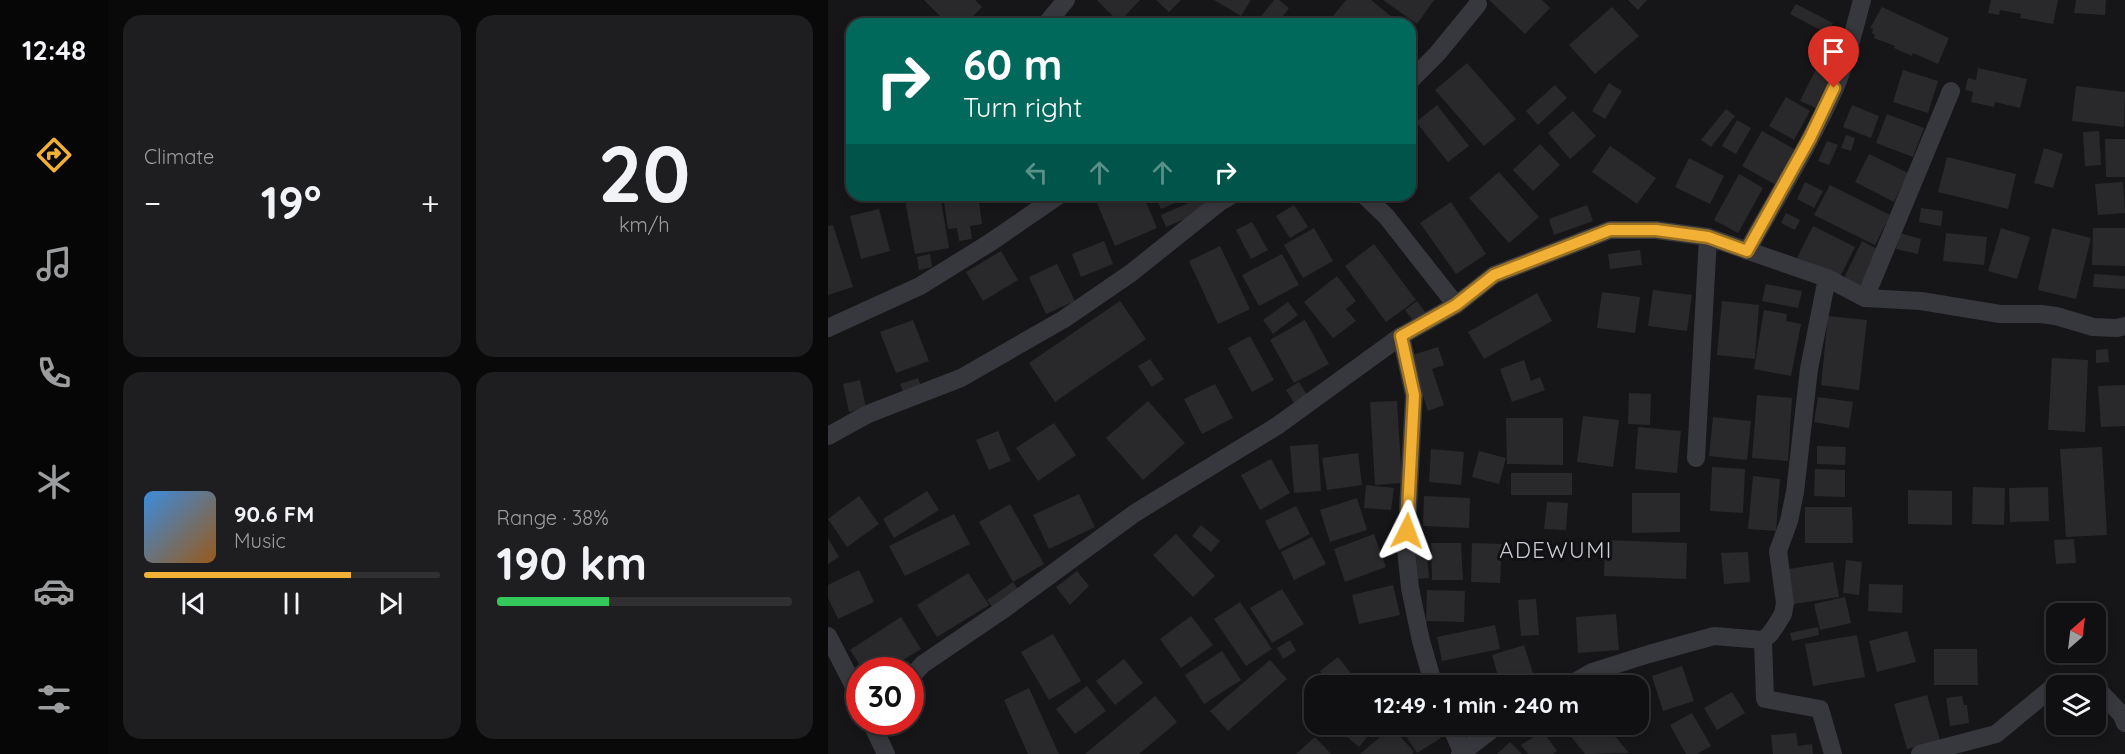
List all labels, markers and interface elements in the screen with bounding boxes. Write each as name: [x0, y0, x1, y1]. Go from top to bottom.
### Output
pin: [1808, 26, 1859, 88]
text: 12:48: [22, 33, 86, 67]
icon: arrive: [1817, 35, 1850, 68]
text: 60 m: [963, 38, 1063, 91]
icon: right: [864, 42, 942, 120]
text: Turn right: [963, 90, 1082, 124]
text: 20: [598, 124, 690, 222]
icon: directions: [33, 134, 75, 176]
text: Climate: [144, 144, 214, 169]
icon: left: [1020, 156, 1053, 189]
icon: ahead: [1083, 156, 1116, 189]
icon: ahead: [1146, 156, 1179, 189]
icon: right: [1209, 156, 1242, 189]
text: 19°: [261, 174, 321, 230]
text: −: [144, 182, 161, 223]
text: +: [421, 182, 439, 223]
text: km/h: [619, 212, 670, 237]
icon: music: [33, 243, 75, 285]
icon: phone: [33, 352, 75, 394]
icon: climate: [33, 461, 75, 503]
position arrow: [1375, 499, 1439, 563]
text: 90.6 FM: [234, 500, 314, 528]
text: Range · 38%: [497, 505, 609, 530]
text: Music: [234, 528, 286, 553]
text: 190 km: [497, 535, 647, 591]
district label: ADEWUMI: [1499, 536, 1613, 564]
icon: car: [33, 570, 75, 612]
icon: previous: [177, 587, 210, 620]
icon: pause: [275, 587, 308, 620]
icon: next: [374, 587, 407, 620]
north arrow: [2046, 603, 2106, 663]
map controls: [2046, 603, 2106, 735]
speed limit sign: 30: [846, 657, 924, 735]
button: layers: [2046, 675, 2106, 735]
icon: filters: [33, 678, 75, 720]
text: 12:49 · 1 min · 240 m: [1374, 691, 1579, 719]

